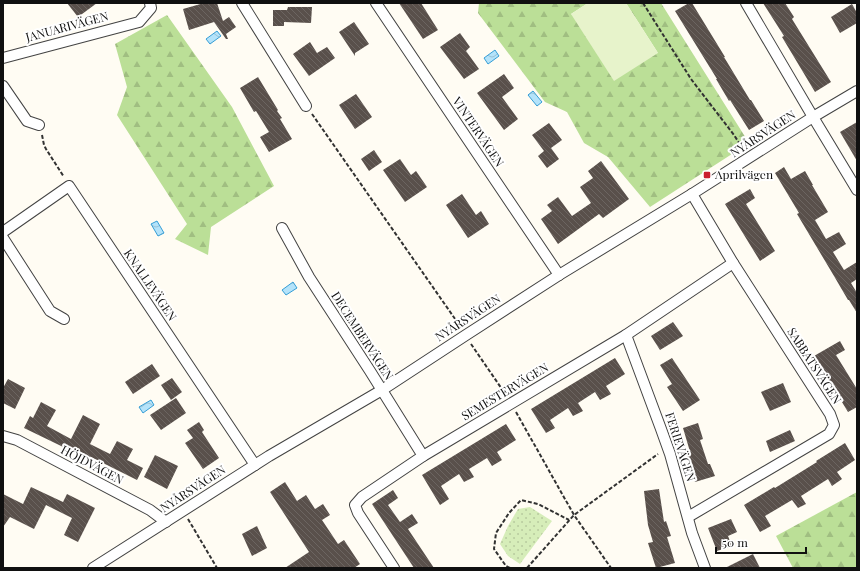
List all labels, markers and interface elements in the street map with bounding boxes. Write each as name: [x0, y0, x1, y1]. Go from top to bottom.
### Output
street label: JANUARIVÄGEN: [23, 7, 110, 45]
street label: VINTERVÄGEN: [449, 93, 508, 170]
street label: NYÅRSVÄGEN: [727, 106, 799, 160]
place label: Aprilvägen: [714, 166, 773, 182]
marker: Aprilvägen: [702, 170, 712, 180]
street label: KNALLEVÄGEN: [121, 245, 181, 324]
street label: DECEMBERVÄGEN: [328, 288, 398, 383]
street label: NYÅRSVÄGEN: [432, 290, 504, 344]
street label: SABBATSVÄGEN: [784, 324, 846, 407]
street label: SEMESTERVÄGEN: [458, 359, 551, 423]
street label: FERIEVÄGEN: [662, 410, 700, 484]
street label: HÖJDVÄGEN: [58, 441, 127, 488]
street label: NYÅRSVÄGEN: [157, 461, 229, 515]
scale bar: [716, 529, 806, 555]
text: 50 m: [722, 534, 748, 550]

